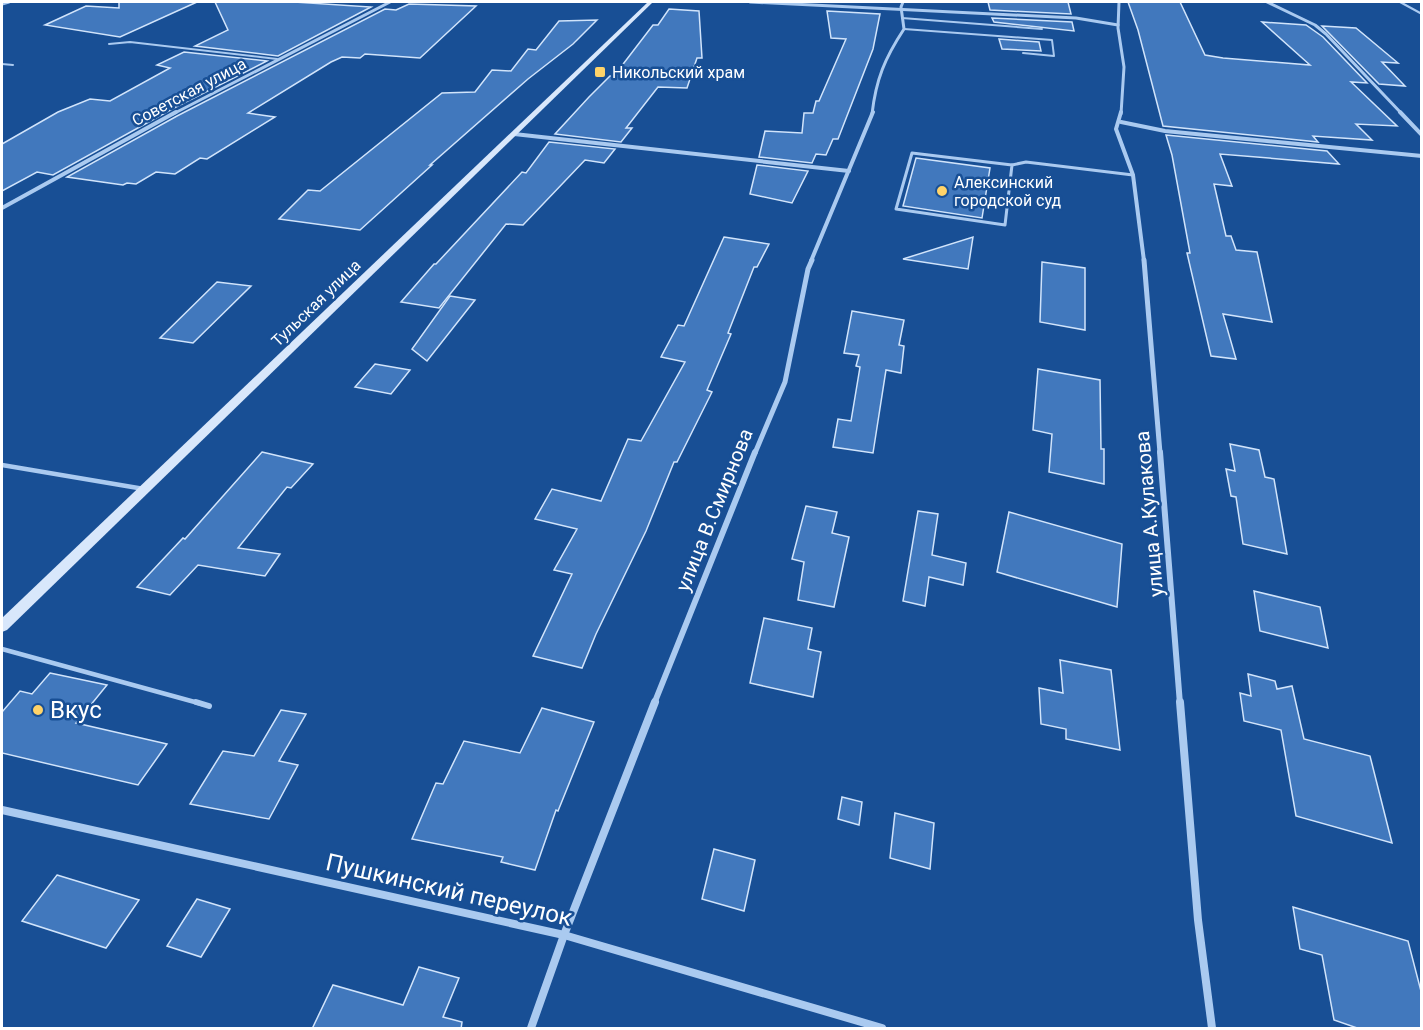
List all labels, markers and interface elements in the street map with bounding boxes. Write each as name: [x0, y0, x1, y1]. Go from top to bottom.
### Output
street label: Советская улица: [129, 54, 249, 130]
place label: Никольский храм: [612, 63, 745, 82]
marker: Никольский храм: [593, 65, 607, 79]
place label: Алексинский городской суд: [954, 173, 1062, 210]
marker: Алексинский городской суд: [935, 184, 949, 198]
street label: Тульская улица: [267, 256, 365, 350]
street label: улица В.Смирнова: [670, 425, 758, 595]
street label: улица А.Кулакова: [1130, 430, 1168, 598]
place label: Вкус: [50, 696, 102, 724]
marker: Вкус: [31, 703, 45, 717]
street label: Пушкинский переулок: [323, 848, 575, 932]

